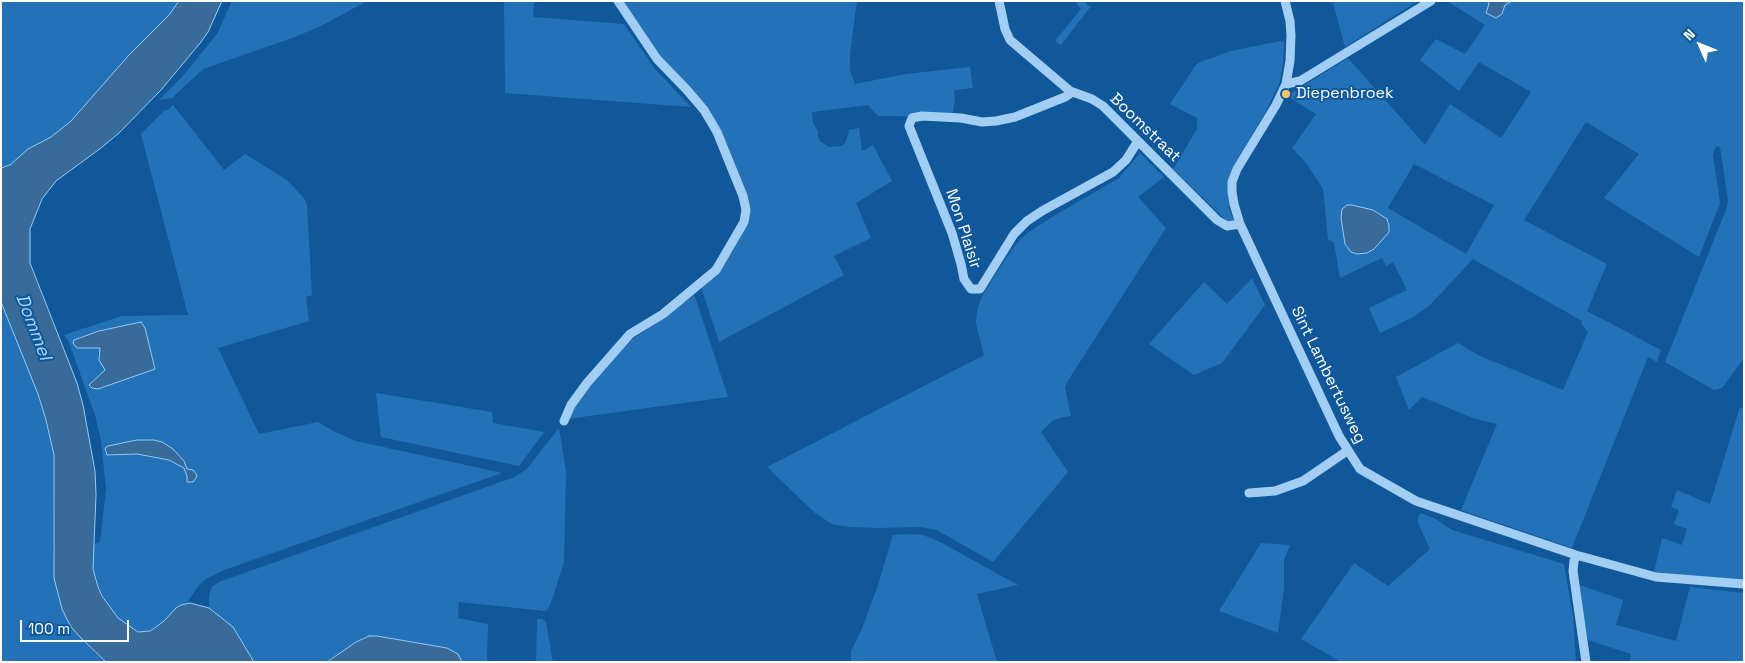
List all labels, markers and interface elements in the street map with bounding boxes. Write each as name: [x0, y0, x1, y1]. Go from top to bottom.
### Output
north arrow: [1675, 20, 1725, 70]
text: N: [1679, 25, 1699, 44]
place label: Diepenbroek: [1296, 84, 1394, 104]
marker: Diepenbroek: [1280, 88, 1292, 100]
street label: Boomstraat: [1106, 90, 1184, 166]
street label: Mon Plaisir: [941, 187, 985, 271]
water label: Dommel: [11, 291, 55, 363]
street label: Sint Lambertusweg: [1286, 303, 1370, 447]
scale bar: [22, 610, 131, 642]
text: 100 m: [28, 619, 70, 638]

